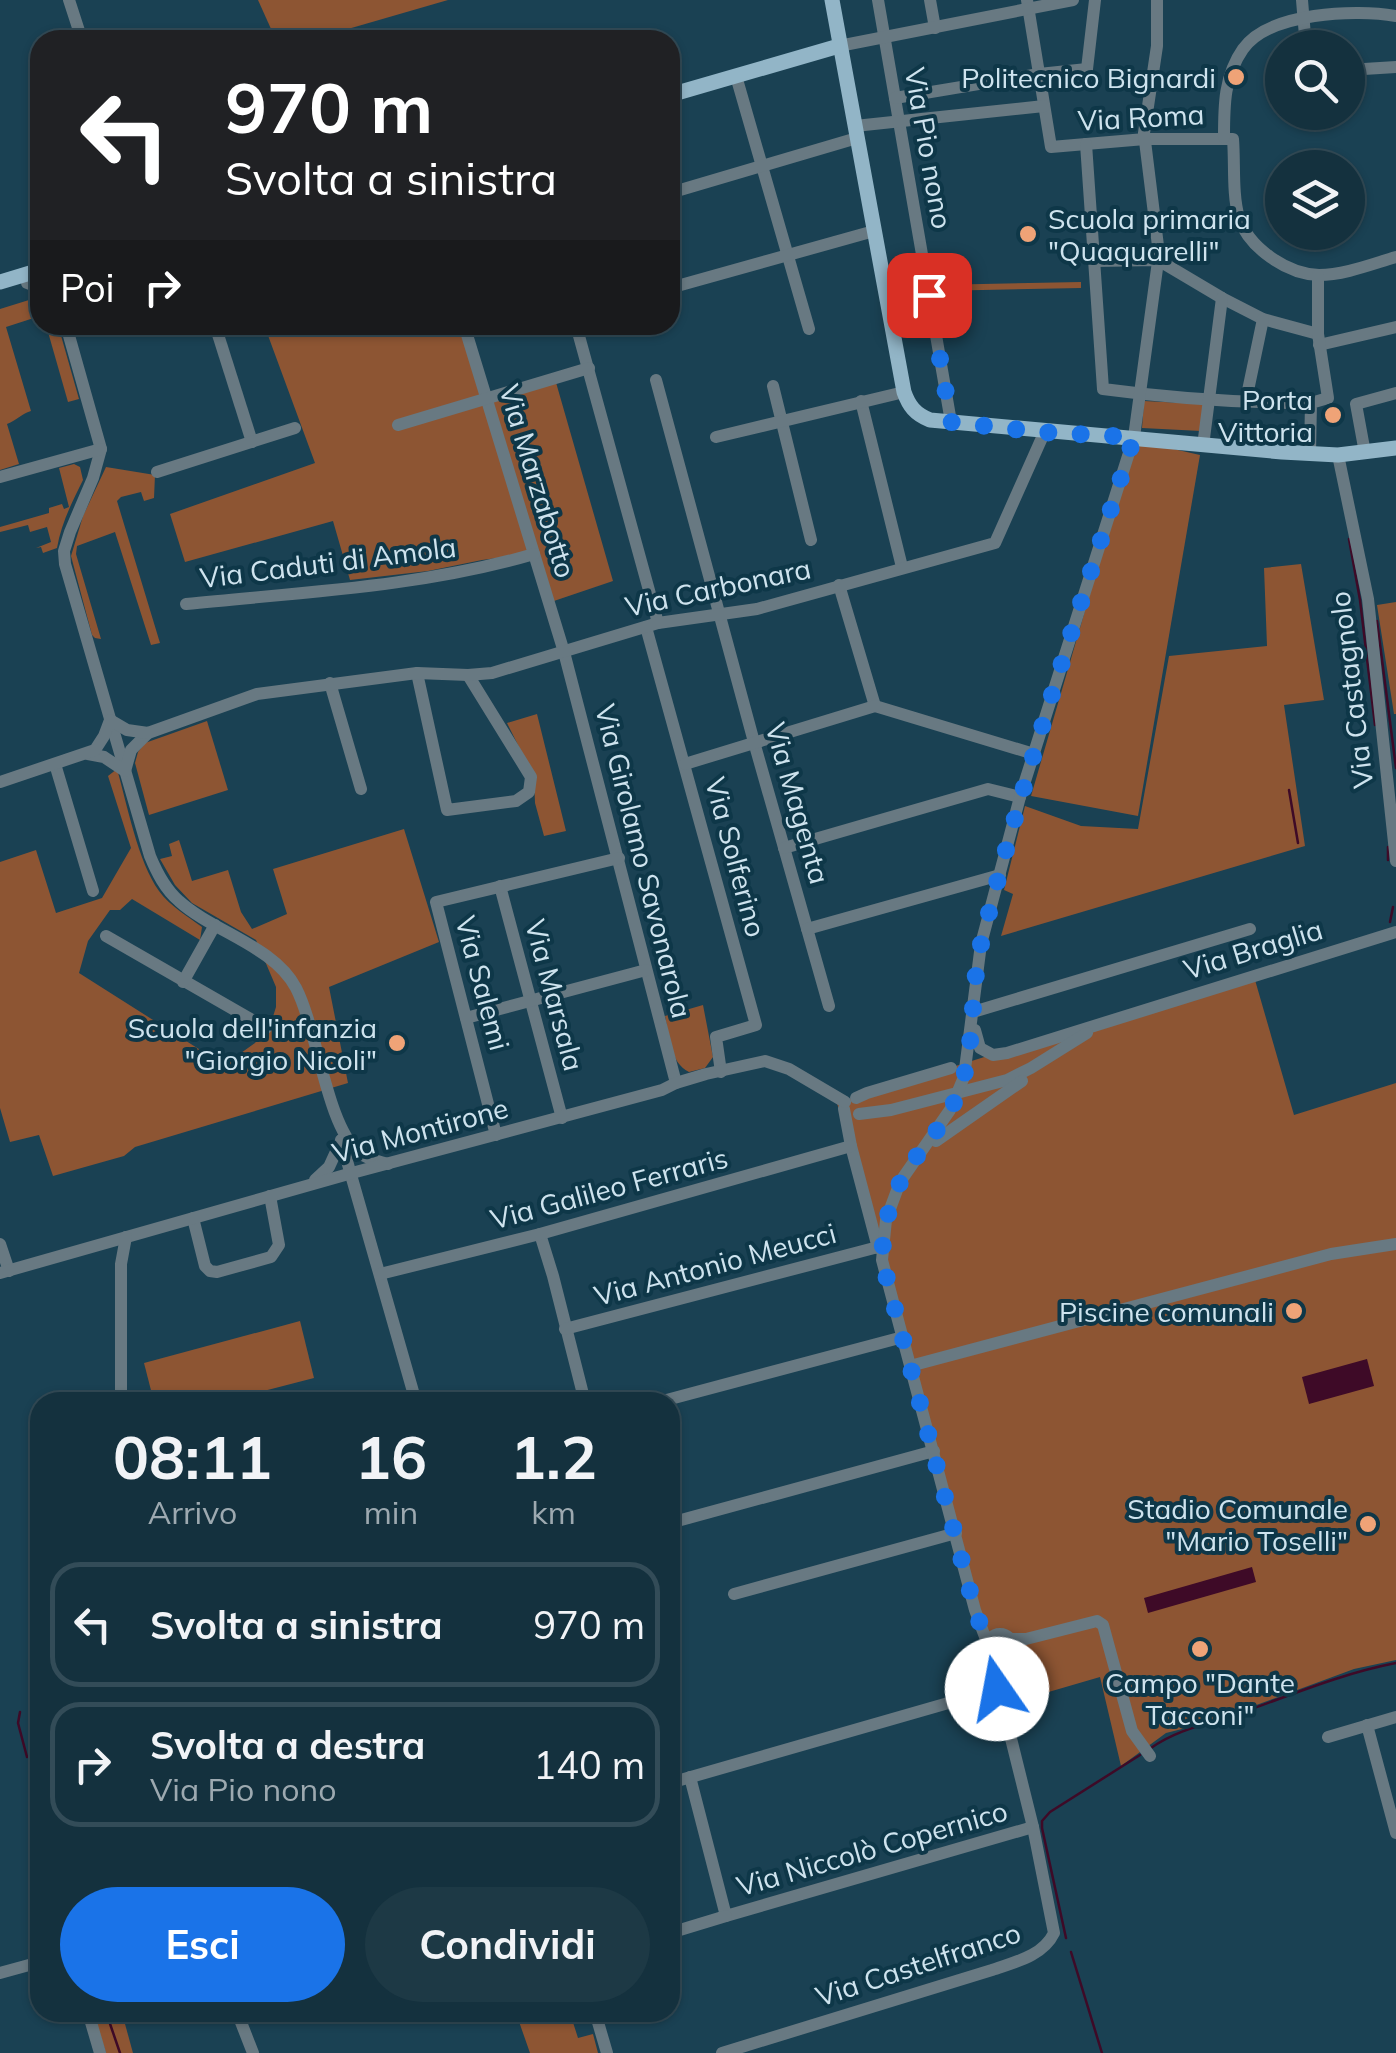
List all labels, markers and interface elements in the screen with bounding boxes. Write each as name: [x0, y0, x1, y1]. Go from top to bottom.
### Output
map controls: [1265, 30, 1365, 250]
button: search: [1265, 30, 1365, 130]
place label: Politecnico Bignardi: [961, 60, 1216, 95]
text: 970 m: [225, 63, 433, 151]
street label: Via Pio nono: [898, 65, 960, 231]
marker: Politecnico Bignardi: [1225, 66, 1247, 88]
icon: left: [60, 70, 190, 200]
street label: Via Roma: [1077, 96, 1205, 138]
text: Svolta a sinistra: [225, 150, 557, 206]
button: layers: [1265, 150, 1365, 250]
place label: Scuola primaria "Quaquarelli": [1048, 201, 1251, 268]
marker: Scuola primaria "Quaquarelli": [1017, 223, 1039, 245]
pin: [887, 253, 972, 338]
icon: right: [135, 260, 190, 315]
text: Poi: [60, 264, 115, 312]
icon: arrive: [902, 268, 957, 323]
street label: Via Marzabotto: [492, 380, 584, 582]
place label: Porta Vittoria: [1218, 382, 1313, 449]
marker: Porta Vittoria: [1322, 404, 1344, 426]
street label: Via Caduti di Amola: [198, 529, 458, 595]
street label: Via Carbonara: [622, 550, 814, 624]
street label: Via Castagnolo: [1322, 590, 1380, 790]
street label: Via Girolamo Savonarola: [588, 700, 700, 1022]
street label: Via Magenta: [758, 718, 838, 888]
street label: Via Solferino: [698, 773, 774, 941]
street label: Via Braglia: [1179, 911, 1327, 987]
street label: Via Salemi: [448, 912, 518, 1054]
street label: Via Marsala: [518, 915, 592, 1075]
place label: Scuola dell'infanzia "Giorgio Nicoli": [128, 1010, 377, 1077]
marker: Scuola dell'infanzia "Giorgio Nicoli": [386, 1032, 408, 1054]
street label: Via Montirone: [328, 1090, 512, 1170]
street label: Via Galileo Ferraris: [487, 1139, 731, 1237]
street label: Via Antonio Meucci: [590, 1215, 840, 1313]
place label: Piscine comunali: [1059, 1294, 1274, 1329]
marker: Piscine comunali: [1283, 1300, 1305, 1322]
text: 08:11: [113, 1419, 272, 1494]
text: 16: [355, 1419, 427, 1494]
text: 1.2: [510, 1419, 597, 1494]
place label: Stadio Comunale "Mario Toselli": [1127, 1491, 1348, 1558]
text: Arrivo: [148, 1492, 237, 1532]
text: min: [364, 1492, 418, 1532]
text: km: [531, 1492, 576, 1532]
marker: Stadio Comunale "Mario Toselli": [1357, 1513, 1379, 1535]
icon: left: [65, 1597, 120, 1652]
text: Svolta a sinistra: [150, 1601, 443, 1649]
text: 970 m: [533, 1601, 645, 1649]
position arrow: [945, 1637, 1049, 1741]
marker: Campo "Dante Tacconi": [1189, 1638, 1211, 1660]
place label: Campo "Dante Tacconi": [1105, 1665, 1295, 1732]
text: Svolta a destra: [150, 1721, 425, 1769]
icon: right: [65, 1737, 120, 1792]
text: 140 m: [533, 1741, 645, 1789]
text: Via Pio nono: [150, 1769, 337, 1809]
street label: Via Niccolò Copernico: [733, 1793, 1011, 1903]
button: Esci: [60, 1887, 345, 2002]
button: Condividi: [365, 1887, 650, 2002]
street label: Via Castelfranco: [811, 1914, 1025, 2014]

